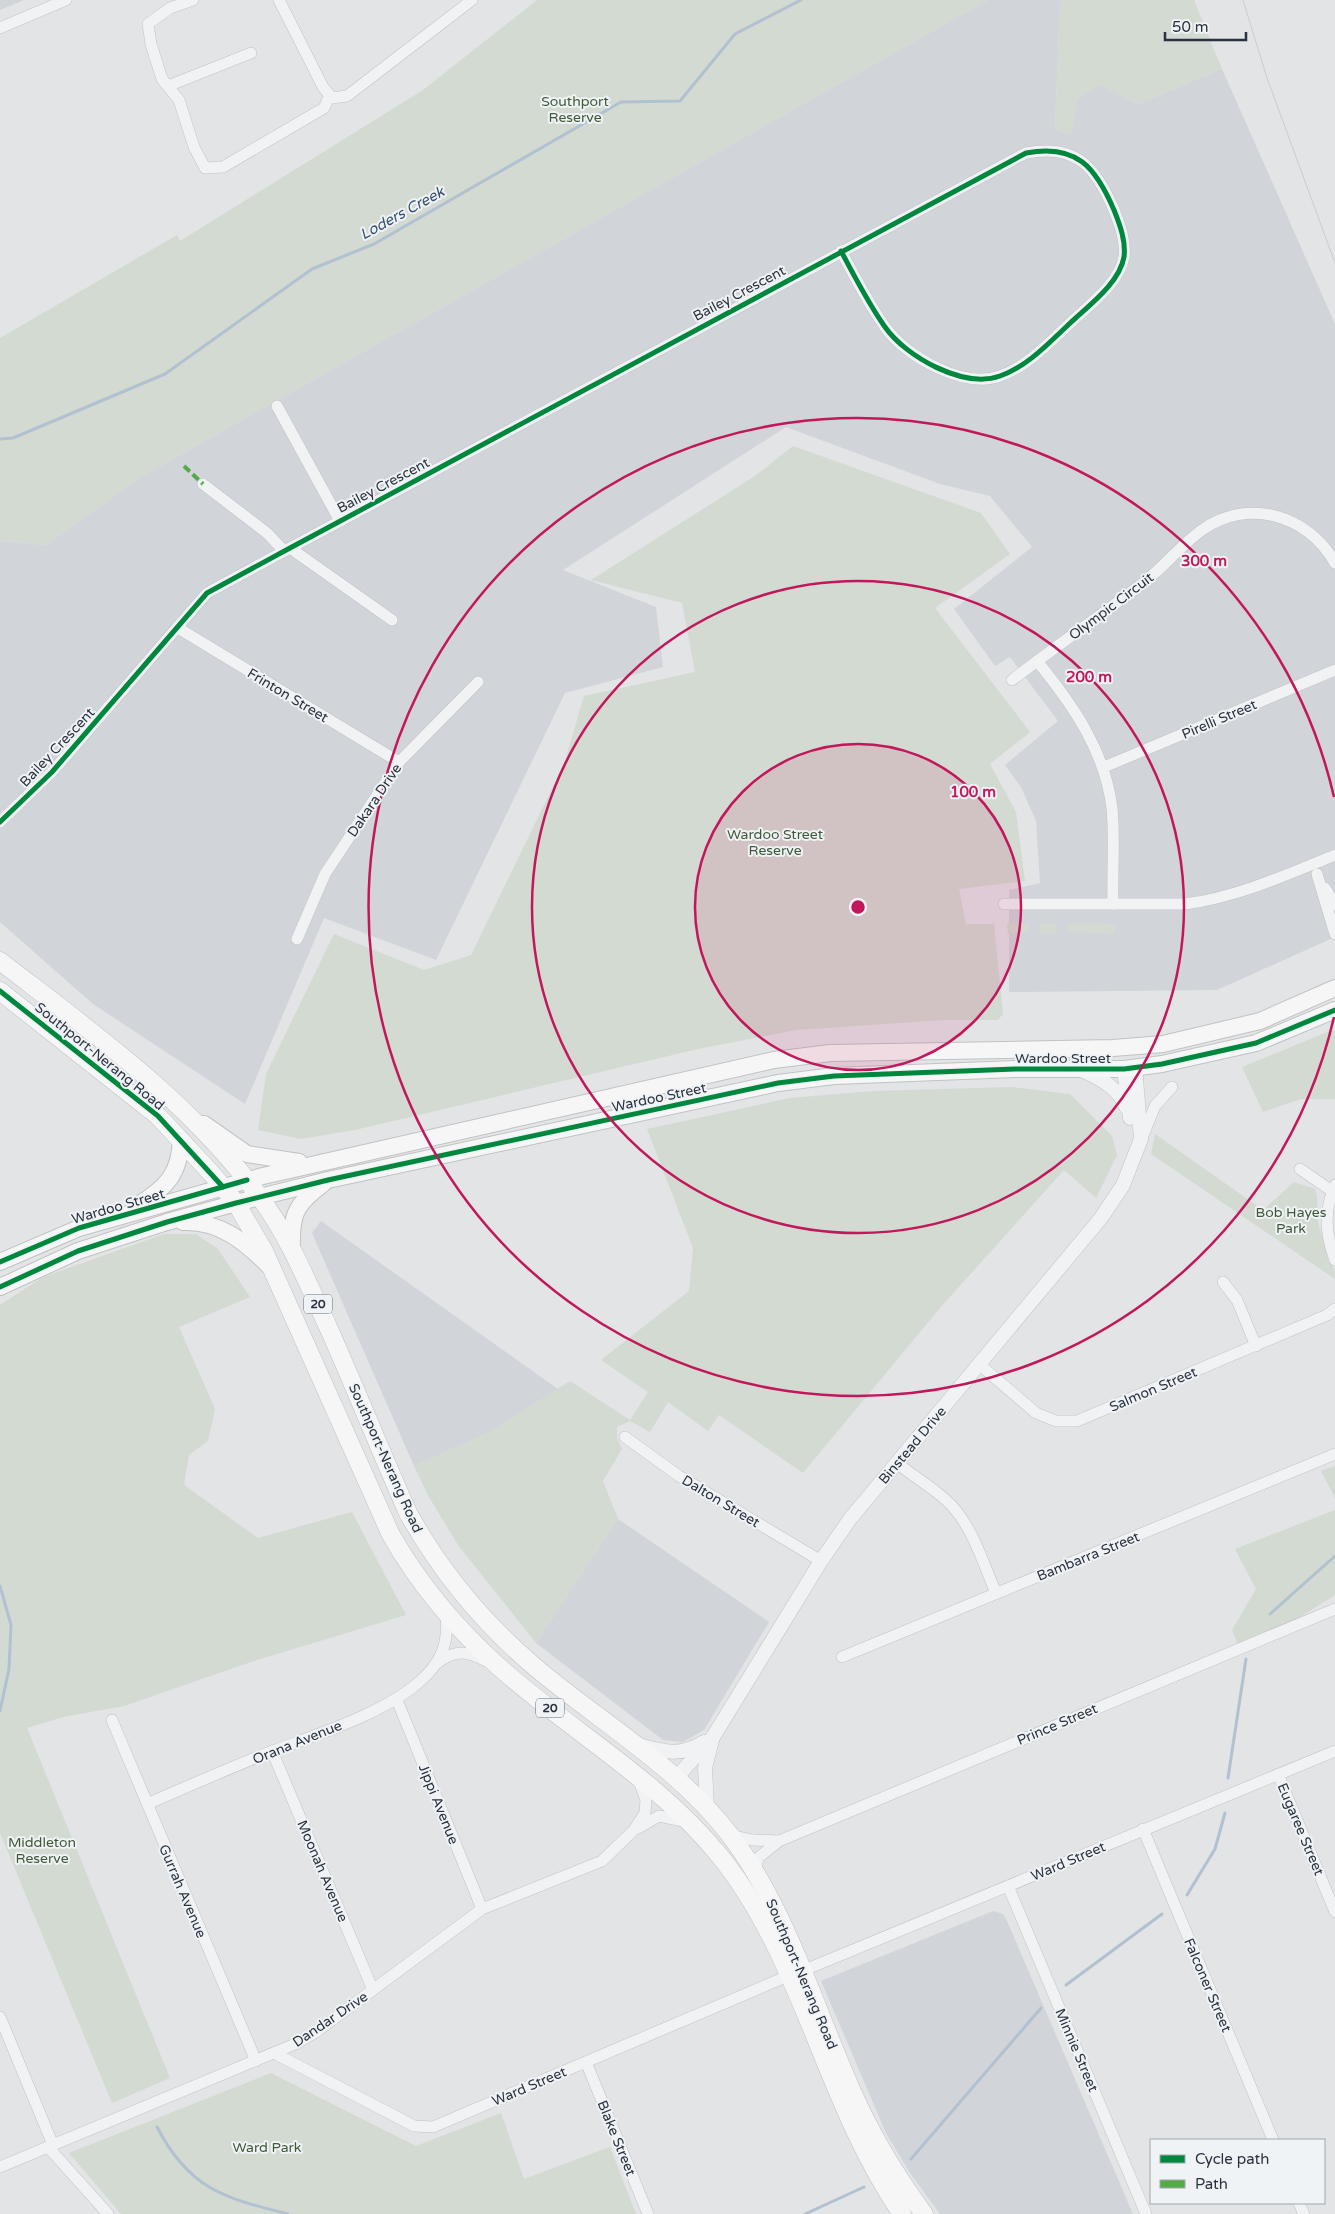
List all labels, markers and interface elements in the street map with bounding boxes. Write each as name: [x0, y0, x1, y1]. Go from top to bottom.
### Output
scale bar: [1165, 10, 1246, 42]
text: 50 m: [1172, 18, 1209, 36]
park label: Southport Reserve: [541, 93, 609, 126]
water label: Loders Creek: [357, 182, 449, 244]
street label: Bailey Crescent: [690, 262, 789, 325]
street label: Bailey Crescent: [334, 454, 433, 517]
text: 300 m: [1181, 552, 1227, 570]
street label: Olympic Circuit: [1066, 569, 1158, 644]
street label: Frinton Street: [244, 665, 332, 727]
text: 200 m: [1066, 668, 1112, 686]
street label: Pirelli Street: [1179, 696, 1260, 743]
street label: Bailey Crescent: [16, 704, 99, 790]
street label: Dakara Drive: [344, 760, 405, 840]
text: 100 m: [950, 783, 996, 801]
park label: Wardoo Street Reserve: [727, 826, 824, 859]
centre of rings: [849, 898, 867, 916]
street label: Southport-Nerang Road: [32, 999, 168, 1114]
street label: Wardoo Street: [1015, 1050, 1112, 1067]
street label: Wardoo Street: [610, 1079, 709, 1116]
street label: Wardoo Street: [70, 1185, 167, 1228]
park label: Bob Hayes Park: [1256, 1204, 1327, 1237]
road number: 20: [304, 1295, 332, 1314]
street label: Salmon Street: [1107, 1363, 1200, 1416]
street label: Southport-Nerang Road: [345, 1381, 426, 1536]
street label: Binstead Drive: [875, 1403, 950, 1488]
street label: Dalton Street: [679, 1472, 763, 1532]
street label: Bambarra Street: [1034, 1528, 1143, 1585]
road number: 20: [536, 1699, 564, 1718]
street label: Prince Street: [1014, 1700, 1101, 1749]
street label: Orana Avenue: [250, 1717, 344, 1768]
street label: Jippi Avenue: [415, 1762, 462, 1847]
street label: Eugaree Street: [1273, 1780, 1328, 1879]
street label: Moonah Avenue: [293, 1818, 352, 1925]
park label: Middleton Reserve: [8, 1834, 76, 1867]
street label: Ward Street: [1028, 1838, 1109, 1885]
street label: Gurrah Avenue: [155, 1842, 210, 1941]
street label: Southport-Nerang Road: [762, 1896, 841, 2052]
street label: Falconer Street: [1180, 1936, 1235, 2035]
street label: Dandar Drive: [289, 1988, 371, 2051]
street label: Minnie Street: [1051, 2006, 1102, 2095]
street label: Ward Street: [489, 2063, 570, 2110]
street label: Blake Street: [594, 2098, 640, 2179]
park label: Ward Park: [233, 2139, 302, 2156]
legend: [1150, 2139, 1325, 2204]
text: Cycle path: [1195, 2150, 1269, 2168]
text: Path: [1195, 2175, 1228, 2193]

